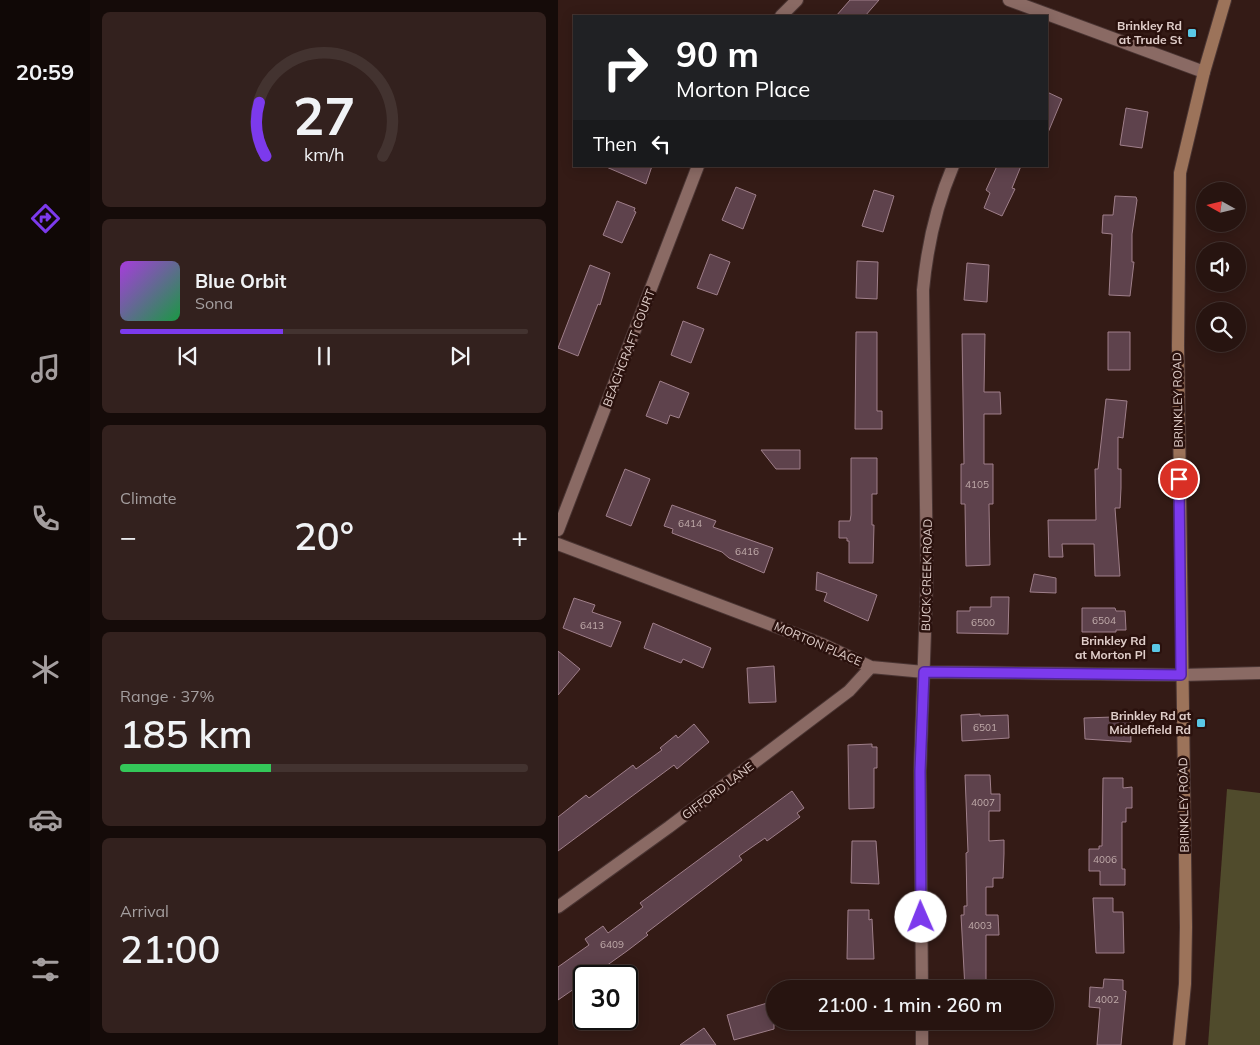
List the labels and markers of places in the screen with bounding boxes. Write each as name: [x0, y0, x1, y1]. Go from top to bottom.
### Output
place label: Brinkley Rd at Trude St: [1117, 18, 1182, 47]
marker: Brinkley Rd at Trude St: [1186, 27, 1198, 39]
pin: [1158, 458, 1200, 500]
place label: Brinkley Rd at Morton Pl: [1075, 633, 1146, 662]
marker: Brinkley Rd at Morton Pl: [1150, 642, 1162, 654]
place label: Brinkley Rd at Middlefield Rd: [1109, 708, 1191, 737]
marker: Brinkley Rd at Middlefield Rd: [1195, 717, 1207, 729]

